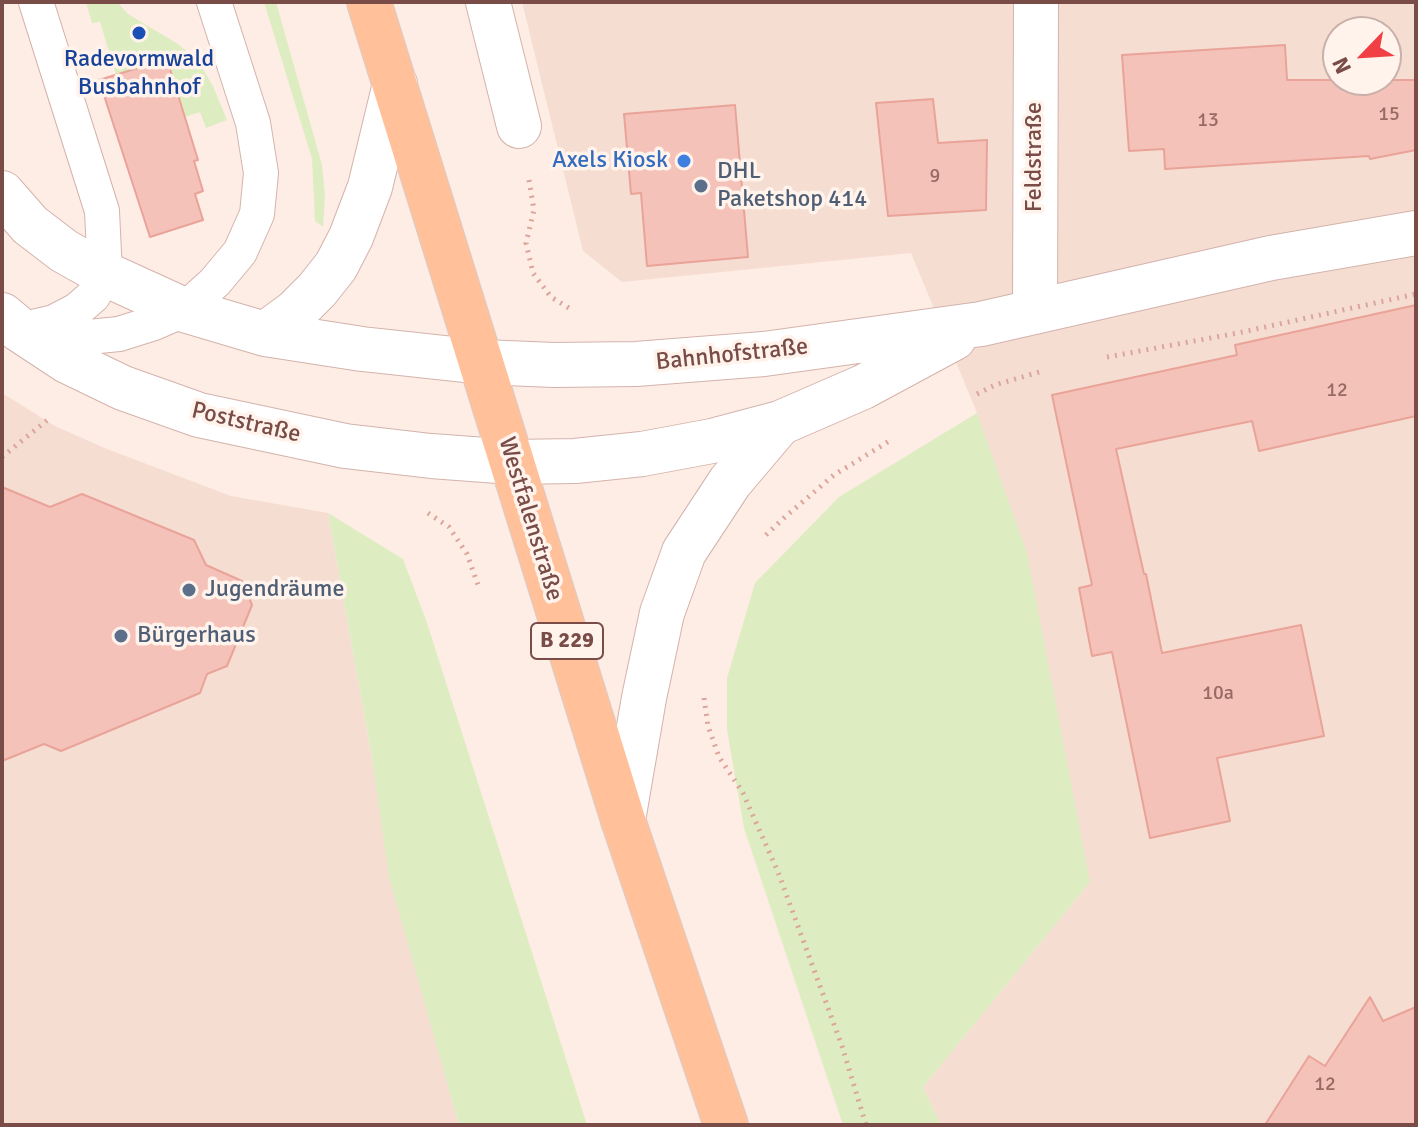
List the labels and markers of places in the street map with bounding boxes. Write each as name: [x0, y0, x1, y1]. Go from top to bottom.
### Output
marker: Radevormwald Busbahnhof: [130, 24, 148, 42]
place label: Radevormwald Busbahnhof: [64, 46, 214, 102]
place label: Axels Kiosk: [552, 147, 668, 175]
marker: Axels Kiosk: [675, 152, 693, 170]
place label: DHL Paketshop 414: [717, 158, 867, 214]
marker: DHL Paketshop 414: [692, 177, 710, 195]
place label: Jugendräume: [205, 576, 344, 604]
marker: Jugendräume: [180, 581, 198, 599]
place label: Bürgerhaus: [137, 622, 256, 650]
marker: Bürgerhaus: [112, 627, 130, 645]

